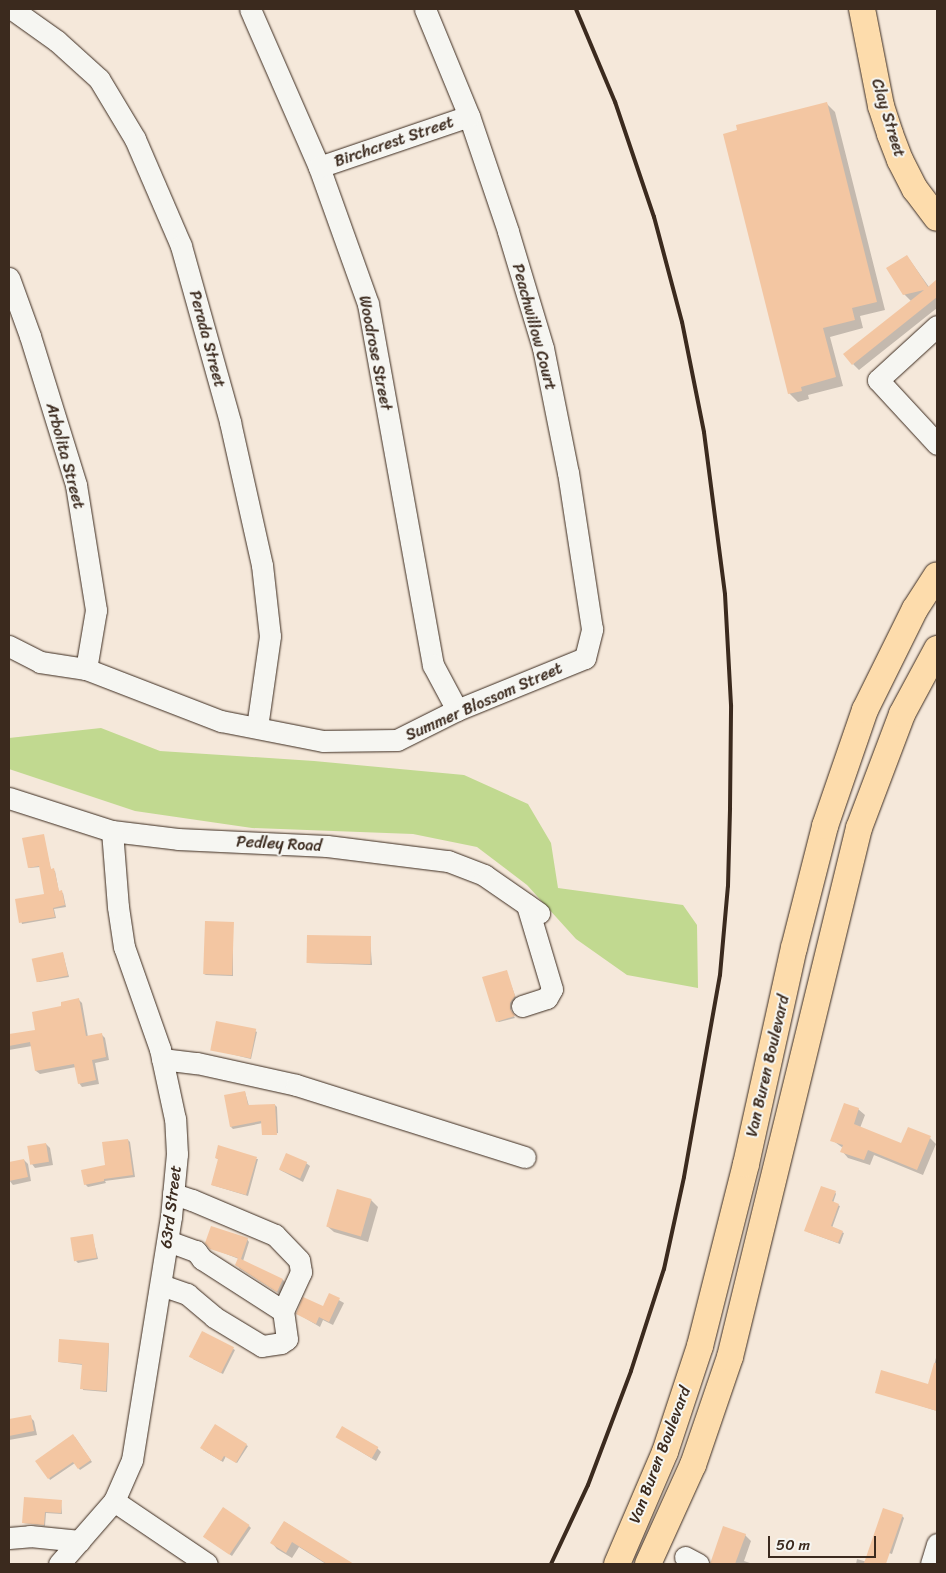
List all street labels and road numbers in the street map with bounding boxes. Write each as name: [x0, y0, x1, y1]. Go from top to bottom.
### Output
street label: Clay Street: [867, 76, 909, 160]
street label: Birchcrest Street: [332, 113, 456, 171]
street label: Peachwillow Court: [508, 261, 560, 393]
street label: Perada Street: [185, 288, 229, 390]
street label: Woodrose Street: [354, 294, 396, 412]
street label: Arbolita Street: [42, 401, 88, 511]
street label: Summer Blossom Street: [402, 659, 566, 745]
street label: Pedley Road: [236, 832, 322, 856]
street label: Van Buren Boulevard: [742, 993, 794, 1139]
street label: 63rd Street: [156, 1164, 186, 1250]
street label: Van Buren Boulevard: [625, 1384, 695, 1526]

